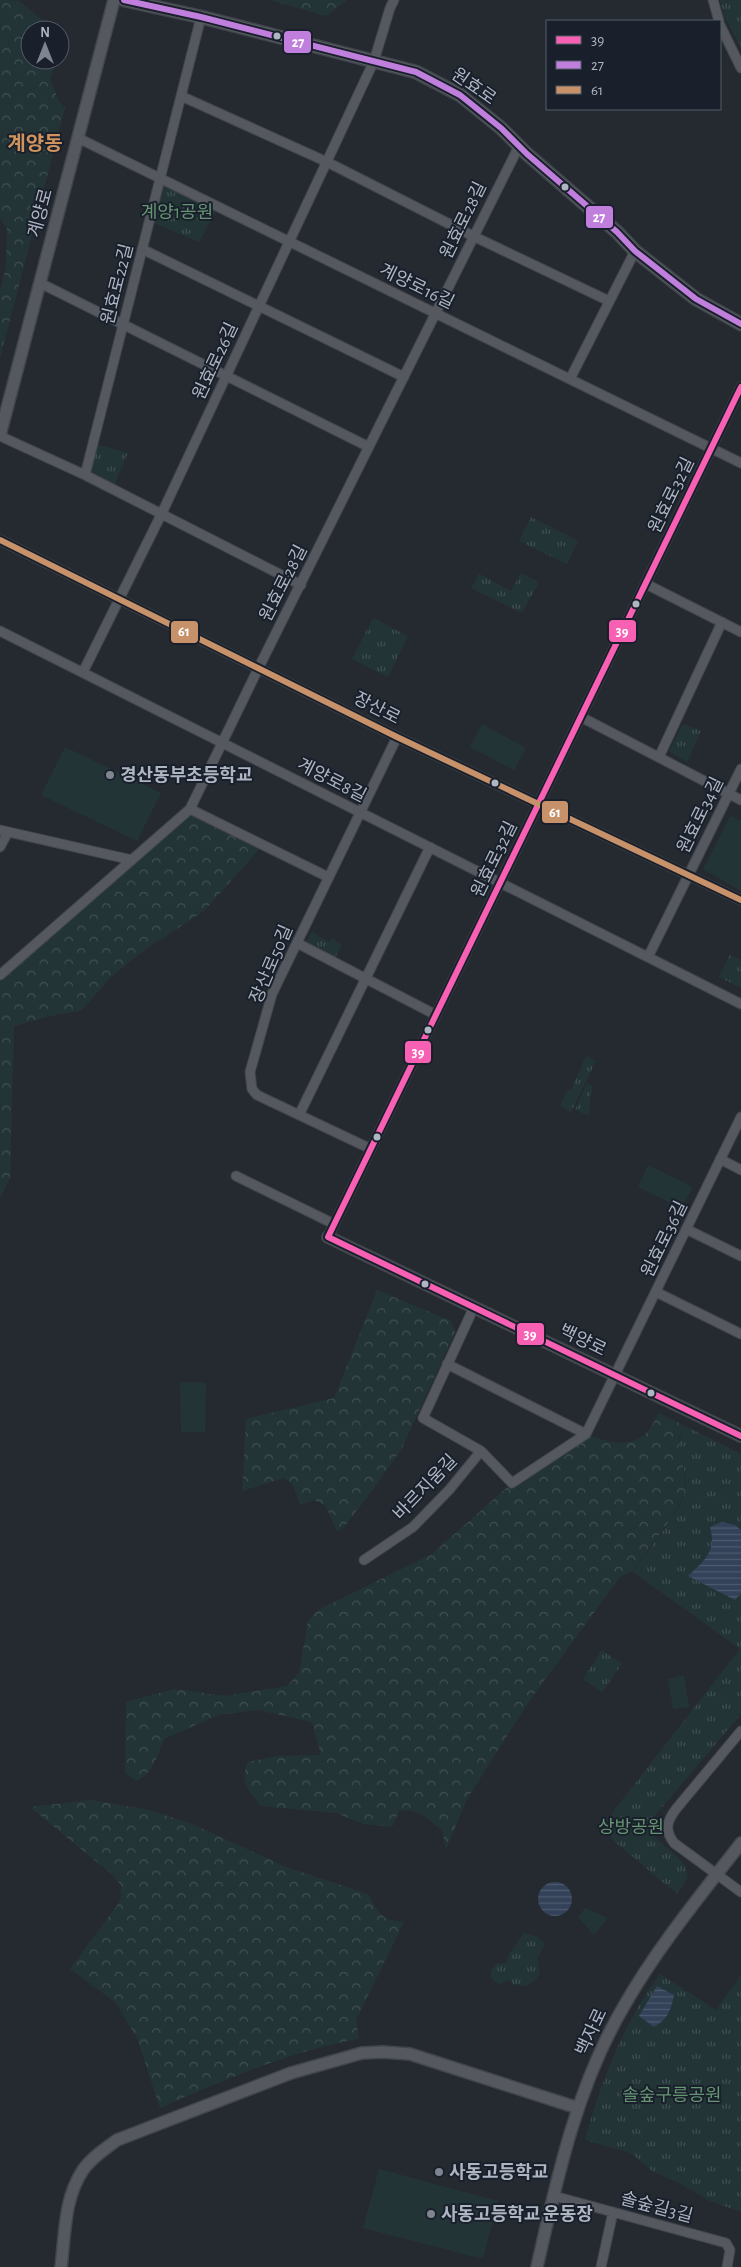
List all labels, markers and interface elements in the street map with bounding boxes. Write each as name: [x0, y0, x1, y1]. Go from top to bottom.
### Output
north arrow: [20, 20, 70, 70]
legend: [546, 20, 721, 110]
text: N: [40, 26, 50, 40]
line badge: 27: [283, 30, 312, 54]
unlabelled marker: [272, 31, 282, 41]
text: 39: [591, 33, 604, 48]
text: 27: [292, 36, 304, 50]
text: 27: [591, 58, 604, 73]
street label: 원효로: [448, 64, 500, 108]
text: 61: [591, 83, 603, 98]
district label: 계양동: [7, 133, 63, 154]
street label: 원효로28길: [437, 179, 490, 262]
unlabelled marker: [560, 182, 570, 192]
street label: 계양로: [24, 186, 56, 240]
park label: 계양1공원: [141, 202, 213, 222]
line badge: 27: [585, 205, 614, 229]
text: 27: [593, 211, 605, 225]
street label: 원효로22길: [98, 242, 137, 327]
street label: 계양로16길: [376, 259, 458, 313]
street label: 원효로26길: [189, 320, 242, 403]
street label: 원효로32길: [645, 454, 698, 536]
street label: 원효로28길: [256, 542, 311, 625]
unlabelled marker: [631, 599, 641, 609]
line badge: 39: [608, 619, 637, 643]
line badge: 61: [170, 620, 199, 644]
text: 61: [178, 625, 190, 639]
text: 39: [616, 625, 629, 639]
street label: 장산로: [350, 688, 404, 728]
street label: 계양로8길: [294, 754, 370, 806]
place label: 경산동부초등학교: [120, 765, 252, 785]
marker: 경산동부초등학교: [104, 769, 116, 781]
street label: 원효로34길: [674, 774, 727, 856]
unlabelled marker: [490, 778, 500, 788]
line badge: 61: [541, 800, 569, 824]
text: 61: [549, 806, 561, 820]
street label: 원효로32길: [468, 818, 521, 900]
street label: 장산로50길: [246, 922, 296, 1006]
unlabelled marker: [423, 1025, 433, 1035]
line badge: 39: [404, 1040, 432, 1064]
text: 39: [412, 1046, 425, 1060]
unlabelled marker: [372, 1132, 382, 1142]
street label: 원효로36길: [638, 1198, 691, 1280]
unlabelled marker: [420, 1279, 430, 1289]
street label: 백양로: [556, 1320, 610, 1360]
line badge: 39: [516, 1322, 545, 1346]
text: 39: [524, 1328, 537, 1342]
unlabelled marker: [646, 1388, 656, 1398]
street label: 바르지움길: [389, 1450, 461, 1524]
park label: 상방공원: [598, 1817, 664, 1837]
street label: 백자로: [571, 2005, 611, 2059]
park label: 솔숲구릉공원: [622, 2086, 722, 2105]
place label: 사동고등학교: [449, 2162, 548, 2182]
marker: 사동고등학교: [433, 2166, 445, 2178]
street label: 솔숲길3길: [619, 2189, 695, 2226]
place label: 사동고등학교 운동장: [441, 2204, 593, 2224]
marker: 사동고등학교 운동장: [425, 2208, 437, 2220]

